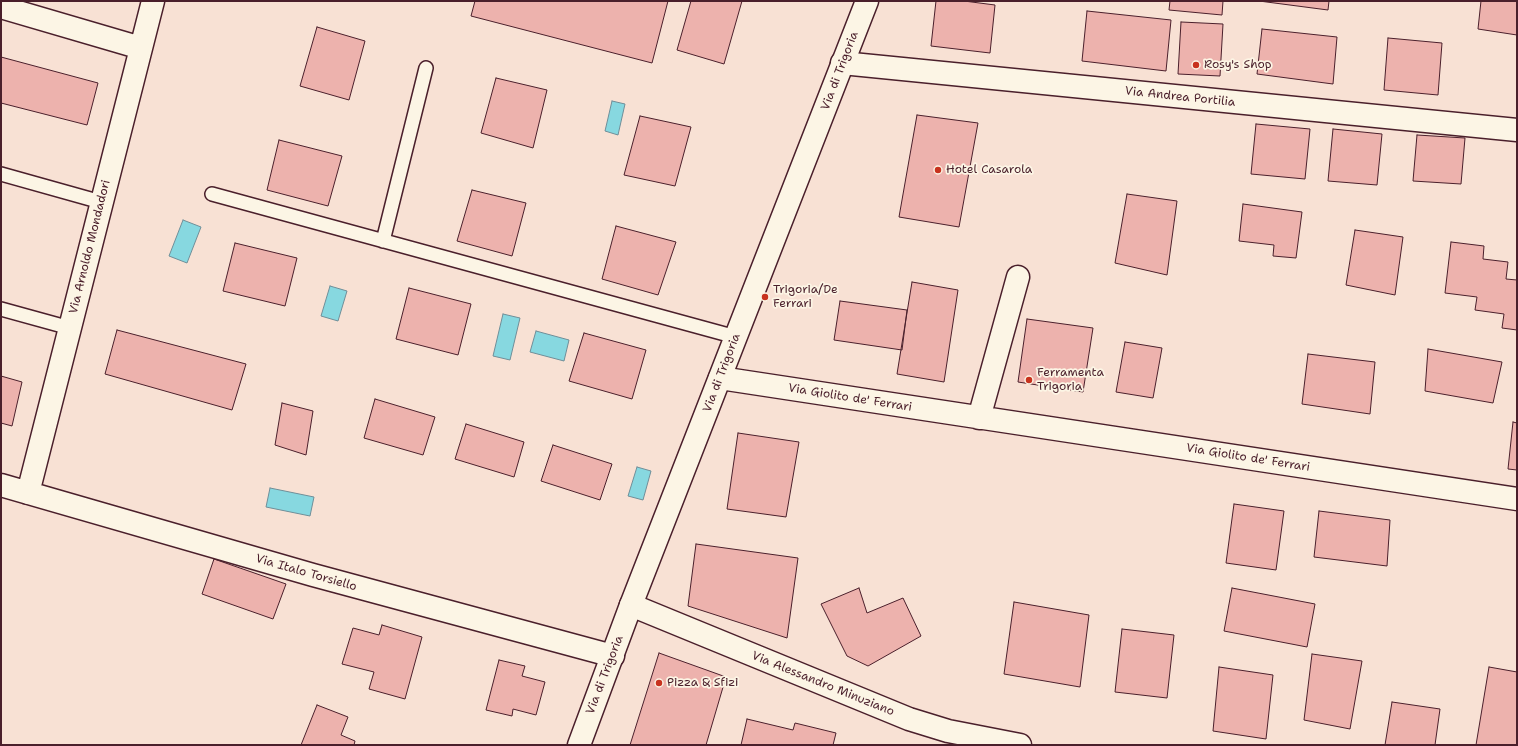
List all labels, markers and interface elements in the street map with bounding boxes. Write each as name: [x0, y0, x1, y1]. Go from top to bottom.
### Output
street label: Via di Trigoria: [818, 30, 862, 112]
place label: Rosy's Shop: [1204, 58, 1271, 72]
marker: Rosy's Shop: [1191, 60, 1201, 70]
street label: Via Andrea Portilia: [1124, 84, 1236, 110]
place label: Hotel Casarola: [946, 163, 1032, 177]
marker: Hotel Casarola: [933, 165, 943, 175]
street label: Via Arnoldo Mondadori: [66, 178, 114, 316]
place label: Trigoria/De Ferrari: [773, 283, 838, 311]
marker: Trigoria/De Ferrari: [760, 292, 770, 302]
street label: Via di Trigoria: [700, 332, 744, 414]
place label: Ferramenta Trigoria: [1037, 366, 1104, 394]
marker: Ferramenta Trigoria: [1024, 375, 1034, 385]
street label: Via Giolito de' Ferrari: [787, 381, 913, 415]
street label: Via Giolito de' Ferrari: [1185, 441, 1311, 475]
street label: Via Italo Torsiello: [254, 552, 358, 594]
street label: Via di Trigoria: [583, 634, 627, 716]
street label: Via Alessandro Minuziano: [750, 649, 896, 719]
place label: Pizza & Sfizi: [667, 676, 738, 690]
marker: Pizza & Sfizi: [654, 678, 664, 688]

